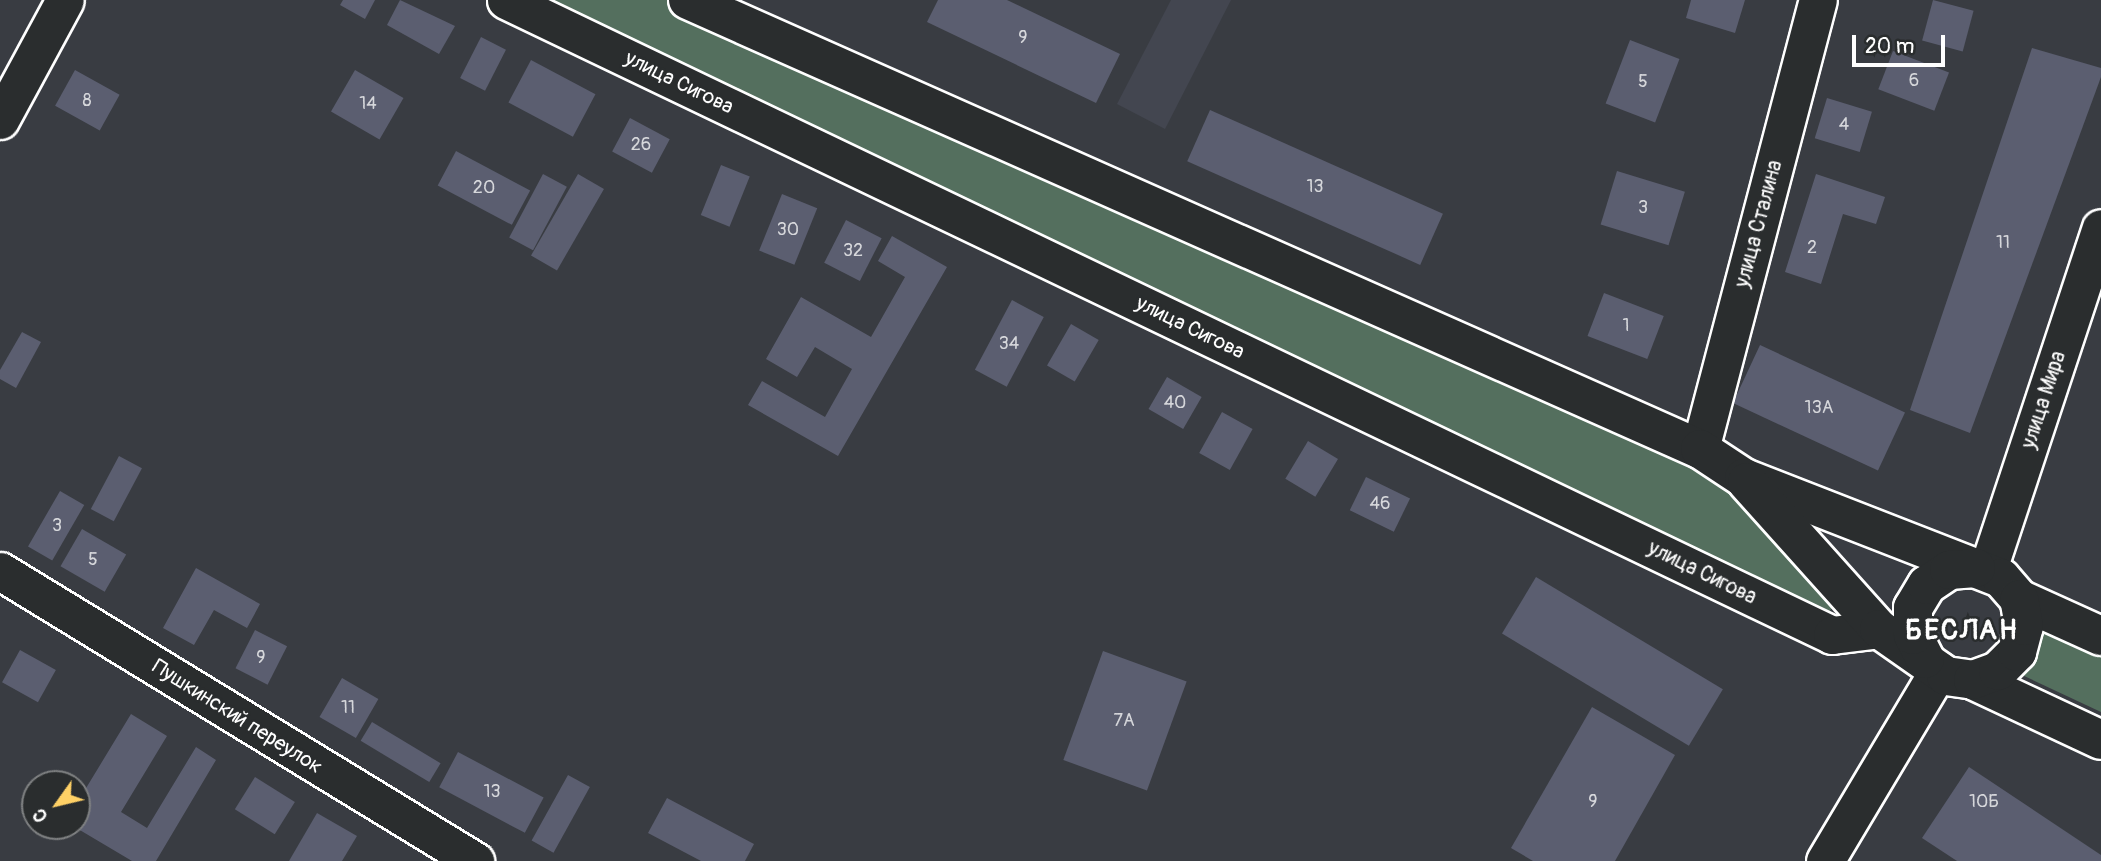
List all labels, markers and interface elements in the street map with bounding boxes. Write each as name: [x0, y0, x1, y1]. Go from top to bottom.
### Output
scale bar: [1856, 21, 1949, 65]
house number: 9: [1018, 27, 1028, 49]
text: 20 m: [1865, 33, 1914, 60]
street label: улица Сигова: [621, 46, 737, 120]
house number: 6: [1909, 70, 1919, 92]
house number: 5: [1638, 71, 1648, 93]
house number: 8: [82, 90, 92, 112]
house number: 14: [359, 93, 377, 115]
house number: 4: [1839, 114, 1849, 136]
house number: 26: [631, 134, 651, 156]
street label: улица Сталина: [1730, 158, 1788, 290]
house number: 13: [1306, 176, 1324, 198]
house number: 20: [473, 177, 495, 199]
house number: 3: [1638, 197, 1648, 219]
house number: 30: [777, 219, 799, 241]
house number: 11: [1996, 232, 2010, 254]
house number: 2: [1807, 237, 1817, 259]
house number: 32: [843, 240, 863, 262]
street label: улица Сигова: [1132, 291, 1248, 365]
house number: 1: [1622, 315, 1630, 337]
house number: 34: [999, 333, 1019, 355]
street label: улица Мира: [2016, 348, 2072, 452]
house number: 40: [1164, 392, 1186, 414]
house number: 13А: [1805, 397, 1833, 419]
house number: 46: [1370, 493, 1390, 515]
house number: 3: [52, 515, 62, 537]
street label: улица Сигова: [1644, 536, 1760, 610]
house number: 5: [88, 549, 98, 571]
district label: БЕСЛАН: [1906, 614, 2018, 648]
house number: 9: [256, 647, 266, 669]
street label: Пушкинский переулок: [147, 654, 327, 780]
house number: 11: [341, 697, 355, 719]
house number: 7А: [1113, 710, 1135, 732]
north arrow: [21, 770, 91, 840]
house number: 13: [483, 781, 501, 803]
house number: 9: [1588, 791, 1598, 813]
house number: 10Б: [1969, 791, 1999, 813]
text: С: [27, 804, 53, 827]

